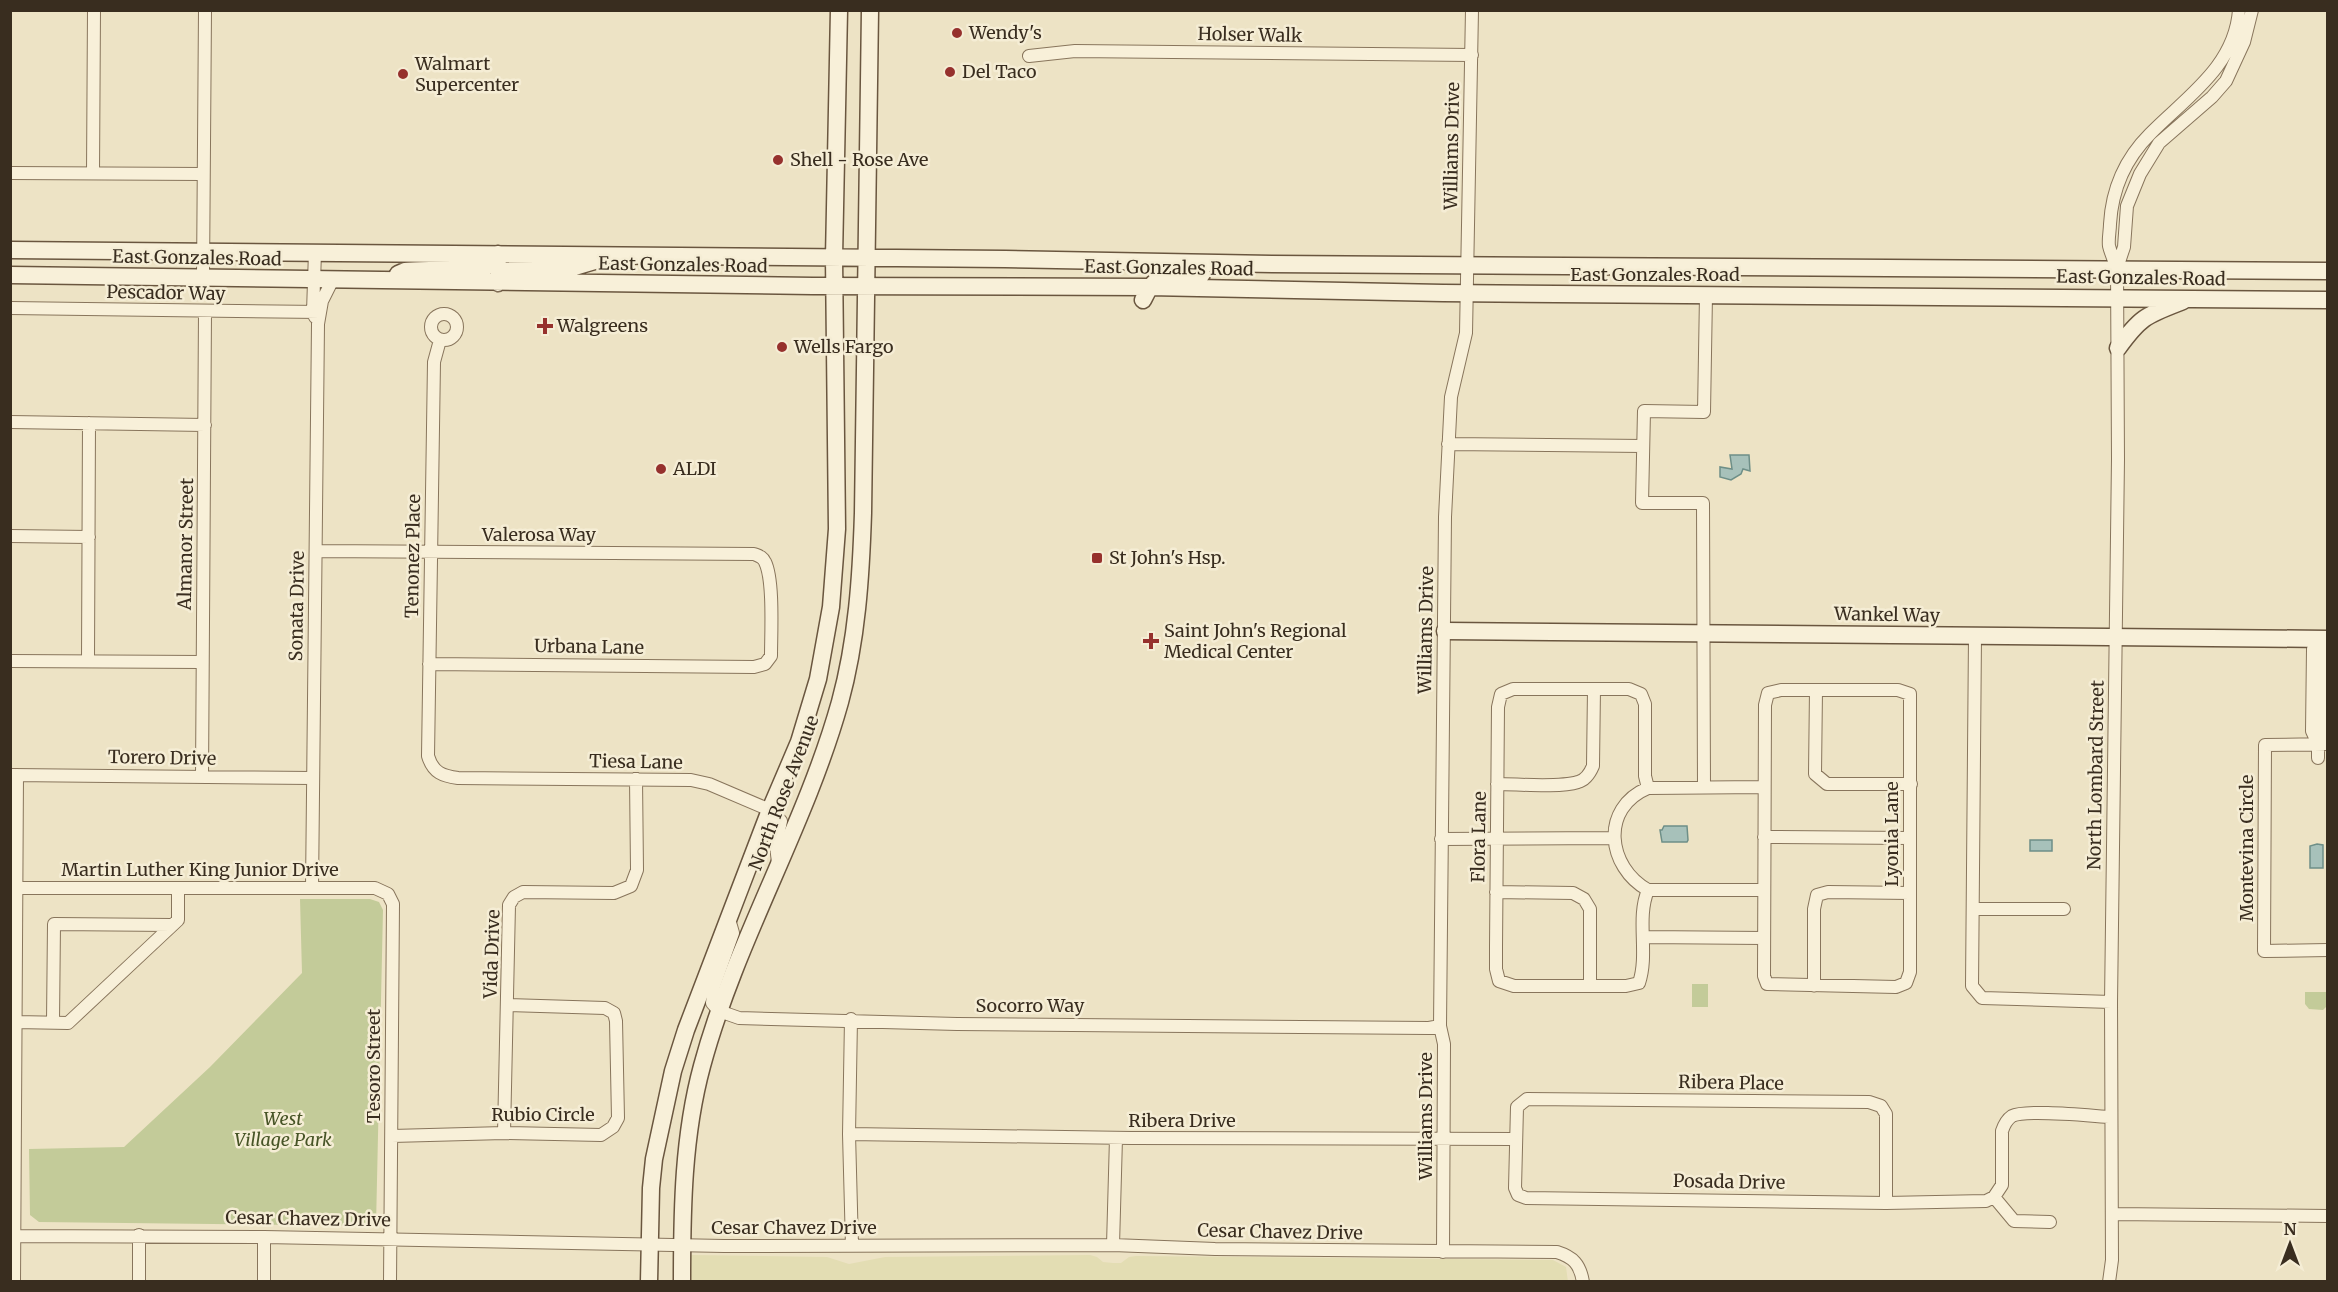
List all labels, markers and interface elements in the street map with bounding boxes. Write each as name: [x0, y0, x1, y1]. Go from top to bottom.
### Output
place label: Wendy's: [968, 21, 1042, 44]
street label: Holser Walk: [1197, 22, 1303, 47]
marker: Wendy's: [950, 26, 964, 40]
place label: Walmart Supercenter: [414, 52, 519, 96]
place label: Del Taco: [962, 60, 1036, 83]
marker: Del Taco: [943, 65, 957, 79]
marker: Walmart Supercenter: [396, 67, 410, 81]
street label: Williams Drive: [1439, 82, 1464, 211]
place label: Shell - Rose Ave: [790, 148, 928, 171]
marker: Shell - Rose Ave: [771, 153, 785, 167]
street label: East Gonzales Road: [112, 245, 282, 270]
street label: East Gonzales Road: [598, 252, 768, 277]
street label: East Gonzales Road: [1084, 255, 1254, 280]
street label: East Gonzales Road: [1570, 263, 1740, 286]
street label: East Gonzales Road: [2056, 265, 2226, 290]
street label: Pescador Way: [106, 280, 226, 305]
place label: Walgreens: [556, 314, 648, 337]
marker: Walgreens: [538, 319, 552, 333]
place label: Wells Fargo: [793, 335, 894, 358]
marker: Wells Fargo: [775, 340, 789, 354]
place label: ALDI: [672, 457, 717, 480]
marker: ALDI: [654, 462, 668, 476]
street label: Almanor Street: [173, 478, 198, 611]
street label: Tenonez Place: [400, 494, 425, 618]
street label: Valerosa Way: [481, 523, 596, 546]
place label: St John's Hsp.: [1109, 546, 1226, 569]
street label: Sonata Drive: [284, 550, 309, 662]
marker: St John's Hsp.: [1090, 551, 1104, 565]
street label: Williams Drive: [1413, 566, 1438, 695]
street label: Wankel Way: [1833, 602, 1941, 627]
place label: Saint John's Regional Medical Center: [1164, 619, 1347, 663]
marker: Saint John's Regional Medical Center: [1142, 632, 1160, 650]
street label: Urbana Lane: [534, 634, 644, 659]
street label: North Lombard Street: [2082, 680, 2109, 870]
street label: North Rose Avenue: [743, 712, 824, 873]
street label: Torero Drive: [108, 745, 216, 770]
street label: Tiesa Lane: [589, 749, 683, 774]
street label: Montevina Circle: [2235, 775, 2258, 921]
street label: Lyonia Lane: [1880, 781, 1903, 887]
street label: Flora Lane: [1466, 791, 1491, 883]
street label: Martin Luther King Junior Drive: [61, 858, 339, 881]
street label: Vida Drive: [478, 909, 505, 1000]
street label: Socorro Way: [976, 994, 1085, 1017]
street label: Tesoro Street: [362, 1009, 385, 1123]
street label: Williams Drive: [1414, 1052, 1437, 1181]
street label: Ribera Place: [1678, 1070, 1784, 1095]
street label: Rubio Circle: [491, 1103, 595, 1126]
park label: West Village Park: [234, 1107, 332, 1151]
street label: Ribera Drive: [1128, 1109, 1236, 1132]
street label: Posada Drive: [1673, 1169, 1785, 1194]
street label: Cesar Chavez Drive: [225, 1206, 391, 1231]
north arrow: [2260, 1214, 2320, 1274]
street label: Cesar Chavez Drive: [711, 1216, 877, 1239]
street label: Cesar Chavez Drive: [1197, 1219, 1363, 1244]
text: N: [2284, 1219, 2297, 1239]

